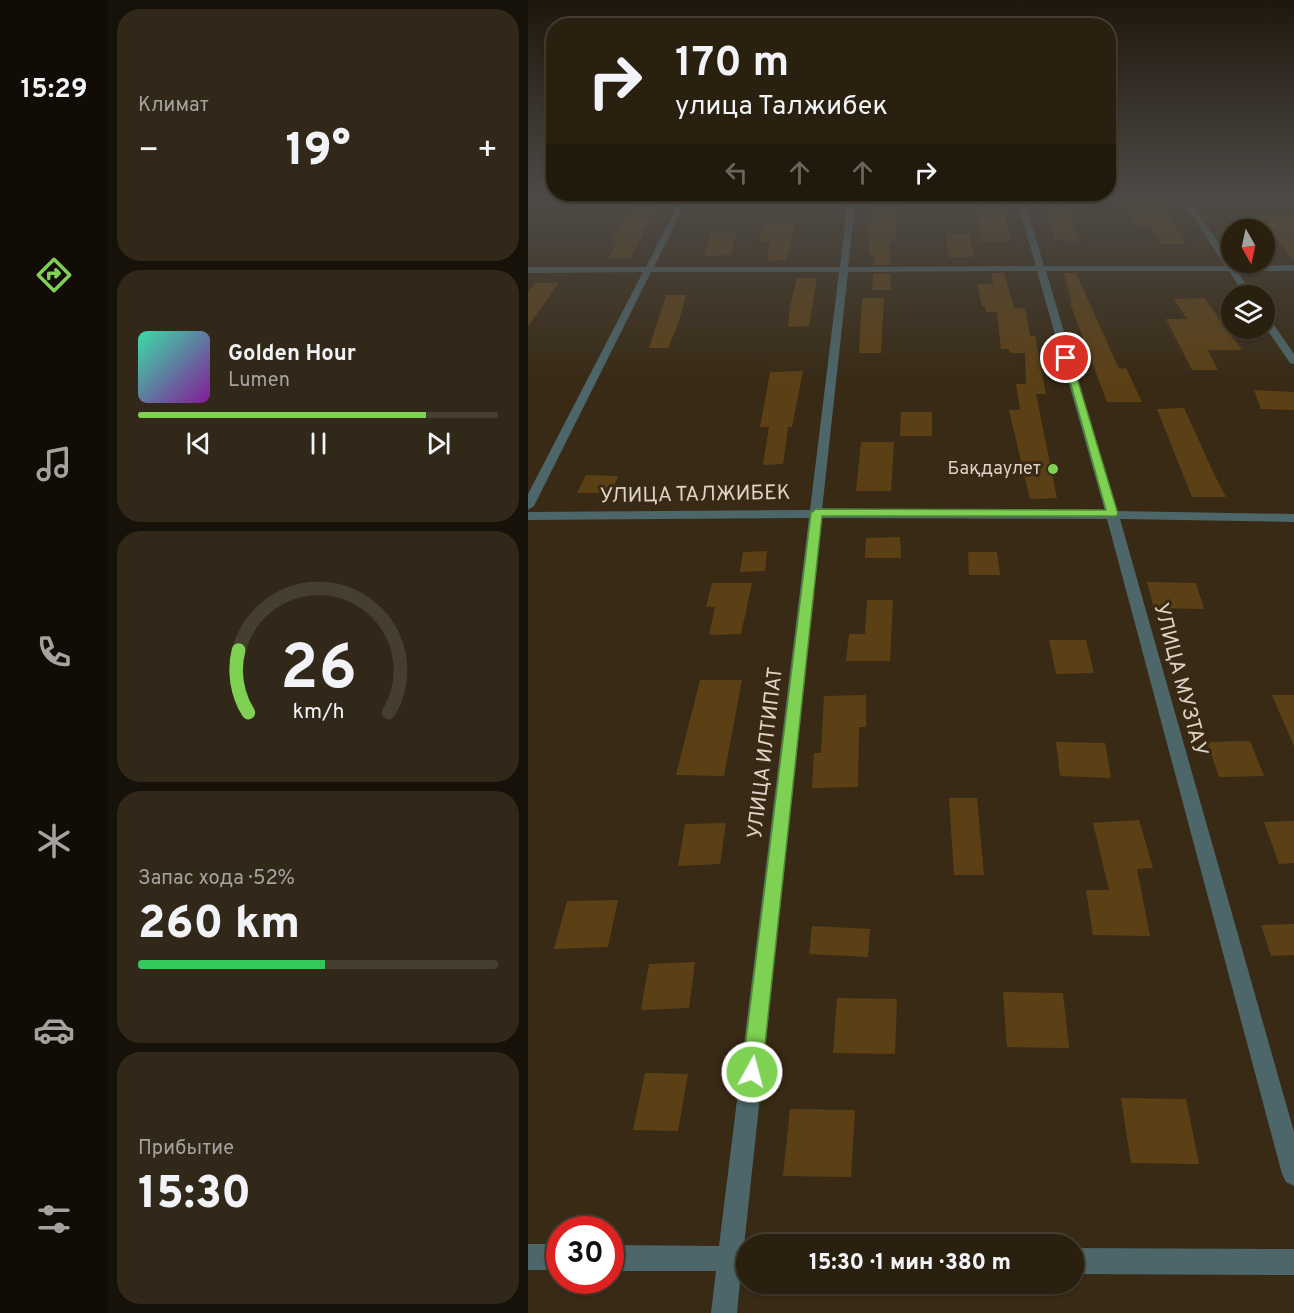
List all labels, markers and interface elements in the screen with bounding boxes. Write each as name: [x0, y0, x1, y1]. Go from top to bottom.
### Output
text: 170 m: [675, 38, 789, 91]
icon: right: [576, 42, 654, 120]
text: 15:29: [21, 73, 87, 107]
text: улица Талжибек: [675, 90, 888, 124]
text: Климат: [138, 93, 209, 119]
text: 19°: [285, 124, 351, 181]
text: −: [138, 131, 159, 173]
text: +: [477, 131, 498, 173]
icon: left: [720, 156, 753, 189]
icon: ahead: [783, 156, 816, 189]
icon: ahead: [846, 156, 879, 189]
icon: right: [909, 156, 942, 189]
north arrow: [1221, 219, 1275, 273]
map controls: [1221, 219, 1275, 339]
icon: directions: [33, 254, 75, 296]
button: layers: [1221, 285, 1275, 339]
pin: [1040, 332, 1091, 383]
text: Golden Hour: [228, 341, 356, 368]
icon: arrive: [1049, 341, 1082, 374]
text: Lumen: [228, 368, 290, 394]
icon: previous: [182, 427, 215, 460]
icon: pause: [302, 427, 335, 460]
icon: next: [422, 427, 455, 460]
icon: music: [33, 443, 75, 485]
place label: Бақдаулет: [948, 458, 1041, 481]
marker: Бақдаулет: [1046, 462, 1060, 476]
street label: УЛИЦА ТАЛЖИБЕК: [599, 480, 791, 510]
street label: УЛИЦА МУЗТАУ: [1147, 600, 1213, 760]
icon: phone: [33, 631, 75, 673]
text: 26: [280, 633, 356, 712]
street label: УЛИЦА ИЛТИПАТ: [742, 665, 790, 841]
text: km/h: [292, 700, 344, 727]
icon: climate: [33, 820, 75, 862]
text: Запас хода · 52%: [138, 866, 295, 892]
text: 260 km: [138, 897, 300, 954]
icon: car: [33, 1009, 75, 1051]
position arrow: [720, 1040, 784, 1104]
text: Прибытие: [138, 1136, 234, 1162]
text: 15:30: [138, 1167, 251, 1224]
icon: filters: [33, 1198, 75, 1240]
speed limit sign: 30: [546, 1216, 624, 1294]
text: 15:30 · 1 мин · 380 m: [809, 1250, 1011, 1277]

